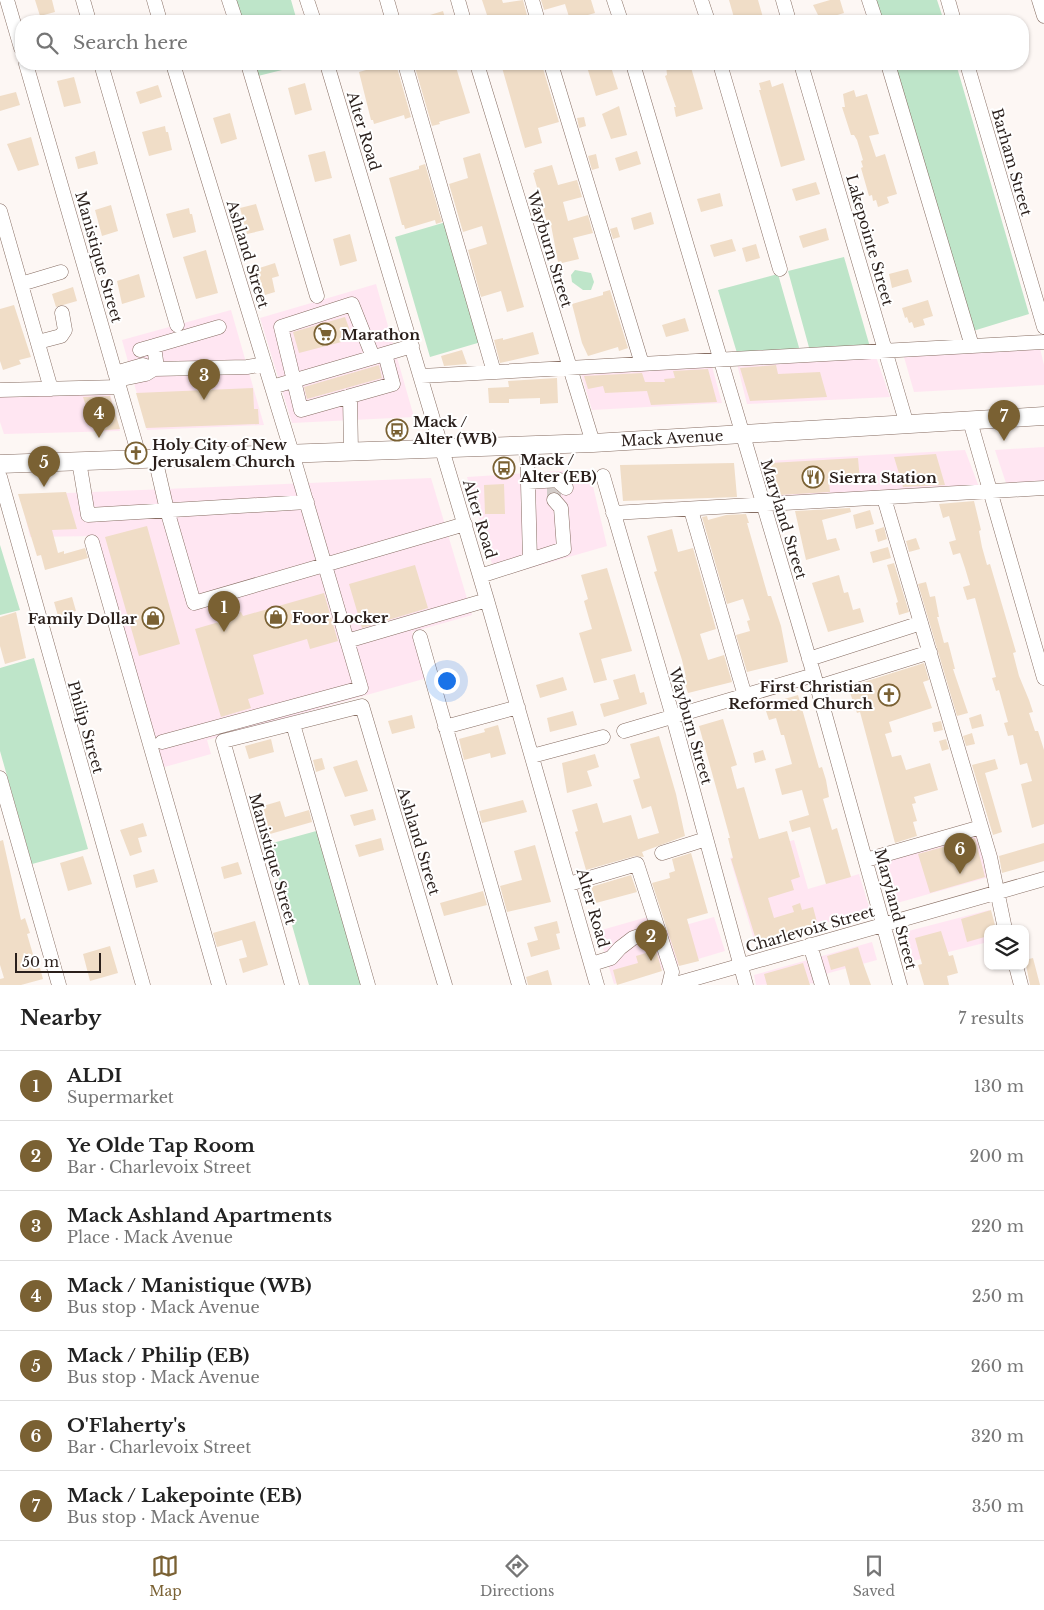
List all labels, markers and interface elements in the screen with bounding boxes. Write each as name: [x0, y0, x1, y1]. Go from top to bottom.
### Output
search box: [15, 15, 1029, 70]
icon: search: [33, 29, 61, 57]
text: Search here: [73, 31, 188, 54]
street label: Alter Road: [343, 88, 385, 173]
street label: Barham Street: [988, 106, 1037, 218]
street label: Lakepointe Street: [842, 172, 898, 308]
street label: Wayburn Street: [523, 188, 577, 310]
street label: Manistique Street: [71, 189, 127, 325]
street label: Ashland Street: [222, 197, 274, 311]
supermarket icon: Marathon: [313, 322, 337, 346]
place label: Marathon: [341, 325, 420, 344]
pin: 3: [188, 359, 220, 400]
pin: 4: [83, 397, 115, 438]
pin: 7: [988, 400, 1020, 441]
place label: Mack / Alter (WB): [412, 412, 497, 448]
bus stop icon: Mack / Alter (WB): [385, 418, 409, 442]
street label: Mack Avenue: [620, 426, 724, 450]
place label: Holy City of New Jerusalem Church: [149, 435, 296, 471]
church icon: Holy City of New Jerusalem Church: [124, 441, 148, 465]
pin: 5: [28, 446, 60, 487]
place label: Mack / Alter (EB): [519, 450, 597, 486]
bus stop icon: Mack / Alter (EB): [492, 456, 516, 480]
street label: Maryland Street: [757, 457, 811, 582]
restaurant icon: Sierra Station: [801, 465, 825, 489]
place label: Sierra Station: [829, 468, 937, 487]
street label: Alter Road: [459, 476, 501, 561]
pin: 1: [208, 591, 240, 632]
shop icon: Foor Locker: [264, 605, 288, 629]
shop icon: Family Dollar: [141, 606, 165, 630]
place label: Foor Locker: [292, 608, 389, 627]
place label: Family Dollar: [28, 609, 138, 628]
street label: Wayburn Street: [665, 664, 717, 787]
your location: [434, 668, 460, 694]
place label: First Christian Reformed Church: [728, 677, 873, 713]
street label: Philip Street: [64, 679, 108, 776]
church icon: First Christian Reformed Church: [877, 683, 901, 707]
street label: Ashland Street: [393, 784, 445, 898]
street label: Manistique Street: [245, 791, 301, 927]
pin: 6: [944, 833, 976, 874]
street label: Maryland Street: [871, 846, 921, 972]
street label: Alter Road: [572, 865, 613, 950]
street label: Charlevoix Street: [743, 901, 877, 956]
pin: 2: [635, 920, 667, 961]
map controls: [984, 925, 1029, 970]
button: layers: [984, 925, 1029, 970]
scale bar: [15, 950, 101, 973]
text: 50 m: [22, 953, 59, 971]
text: Nearby: [20, 1005, 101, 1031]
text: 7 results: [958, 1008, 1024, 1028]
text: ALDI: [67, 1064, 122, 1087]
text: 1: [33, 1076, 39, 1096]
text: 130 m: [974, 1076, 1024, 1096]
text: Supermarket: [67, 1087, 174, 1107]
text: Ye Olde Tap Room: [67, 1134, 255, 1157]
text: 2: [31, 1146, 41, 1166]
text: 200 m: [970, 1146, 1024, 1166]
text: Bar · Charlevoix Street: [67, 1157, 251, 1177]
text: Mack Ashland Apartments: [67, 1204, 332, 1227]
text: 3: [31, 1216, 41, 1236]
text: 220 m: [971, 1216, 1024, 1236]
text: Place · Mack Avenue: [67, 1227, 233, 1247]
text: Mack / Manistique (WB): [67, 1274, 311, 1297]
text: 4: [31, 1286, 41, 1306]
text: 250 m: [972, 1286, 1024, 1306]
text: Bus stop · Mack Avenue: [67, 1297, 260, 1317]
text: Mack / Philip (EB): [67, 1344, 249, 1367]
text: 5: [31, 1356, 41, 1376]
text: 260 m: [971, 1356, 1024, 1376]
text: Bus stop · Mack Avenue: [67, 1367, 260, 1387]
text: O'Flaherty's: [67, 1414, 186, 1437]
text: 6: [31, 1426, 41, 1446]
text: 320 m: [971, 1426, 1024, 1446]
text: Bar · Charlevoix Street: [67, 1437, 251, 1457]
text: Mack / Lakepointe (EB): [67, 1484, 302, 1507]
text: 7: [32, 1496, 40, 1516]
text: 350 m: [972, 1496, 1024, 1516]
text: Bus stop · Mack Avenue: [67, 1507, 260, 1527]
tab: Map: [149, 1552, 182, 1600]
tab: Directions: [480, 1552, 554, 1600]
tab: Saved: [853, 1552, 895, 1600]

